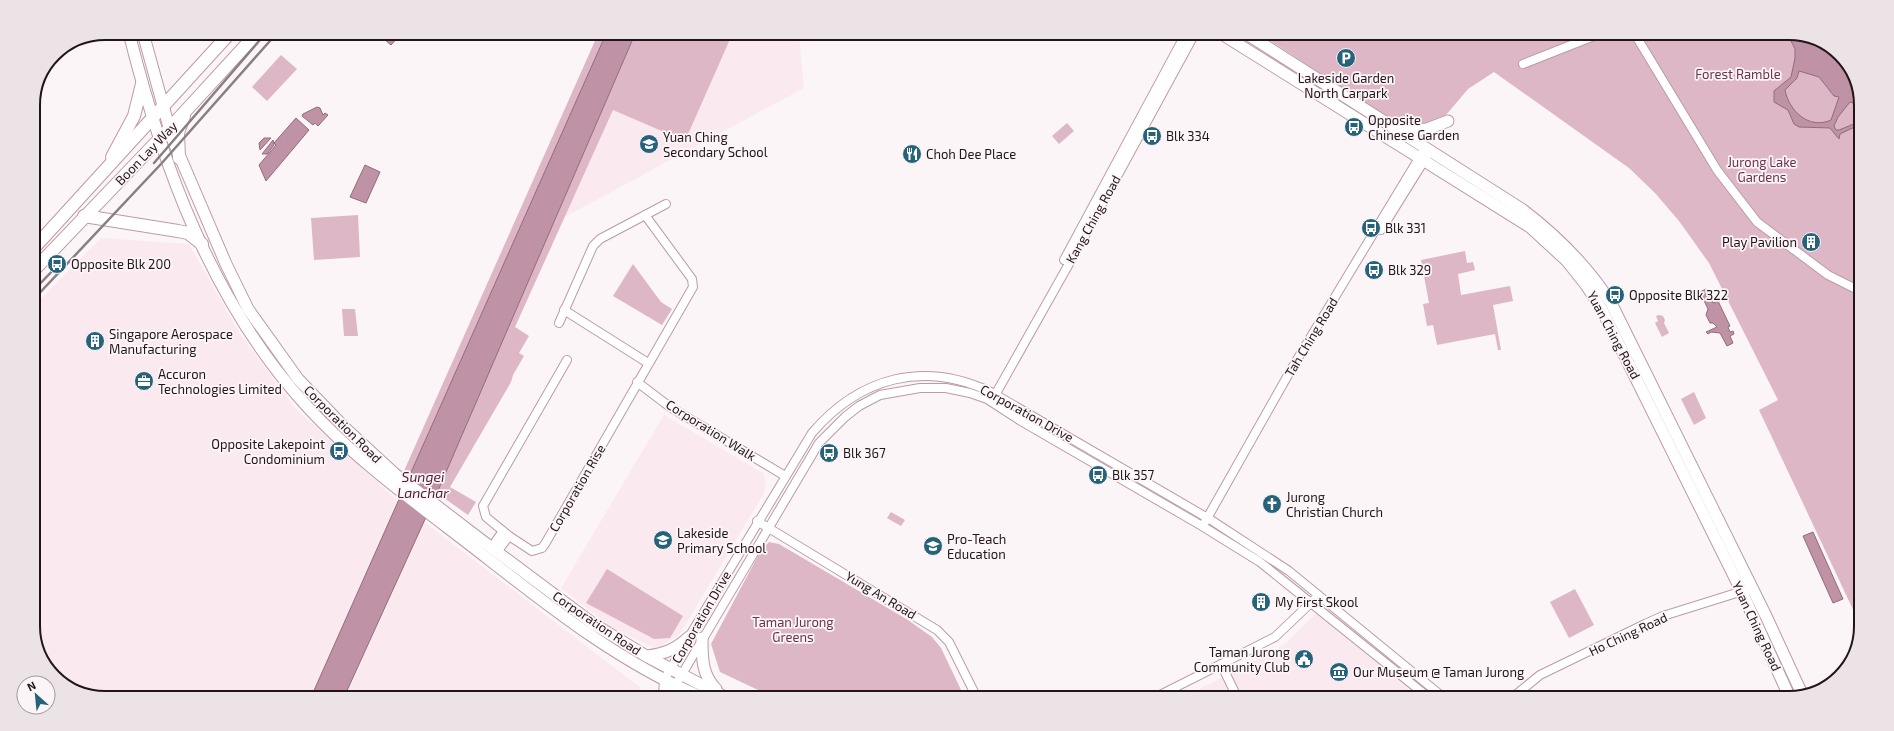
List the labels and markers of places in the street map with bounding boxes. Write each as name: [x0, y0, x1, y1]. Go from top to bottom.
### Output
parking icon: Lakeside Garden North Carpark: [1335, 47, 1357, 69]
place label: Lakeside Garden North Carpark: [1298, 70, 1394, 101]
place label: Opposite Chinese Garden: [1368, 112, 1460, 143]
bus stop icon: Opposite Chinese Garden: [1343, 116, 1365, 138]
bus stop icon: Blk 334: [1141, 125, 1163, 147]
place label: Blk 334: [1166, 128, 1210, 144]
place label: Yuan Ching Secondary School: [663, 129, 768, 160]
school or university icon: Yuan Ching Secondary School: [638, 133, 660, 155]
restaurant icon: Choh Dee Place: [901, 143, 923, 165]
place label: Choh Dee Place: [926, 146, 1016, 162]
bus stop icon: Blk 331: [1360, 217, 1382, 239]
place label: Blk 331: [1385, 220, 1426, 236]
building icon: Play Pavilion: [1800, 231, 1822, 253]
place label: Play Pavilion: [1722, 234, 1797, 250]
bus stop icon: Opposite Blk 200: [46, 253, 68, 275]
place label: Opposite Blk 200: [71, 256, 171, 272]
bus stop icon: Blk 329: [1363, 259, 1385, 281]
place label: Blk 329: [1388, 262, 1431, 278]
bus stop icon: Opposite Blk 322: [1604, 284, 1626, 306]
place label: Opposite Blk 322: [1629, 287, 1728, 303]
place label: Singapore Aerospace Manufacturing: [109, 326, 233, 357]
building icon: Singapore Aerospace Manufacturing: [84, 330, 106, 352]
place label: Accuron Technologies Limited: [158, 366, 282, 397]
office icon: Accuron Technologies Limited: [133, 370, 155, 392]
place label: Opposite Lakepoint Condominium: [211, 436, 325, 467]
bus stop icon: Opposite Lakepoint Condominium: [328, 440, 350, 462]
bus stop icon: Blk 367: [818, 442, 840, 464]
place label: Blk 367: [843, 445, 886, 461]
bus stop icon: Blk 357: [1087, 464, 1109, 486]
place label: Blk 357: [1112, 467, 1155, 483]
place label: Jurong Christian Church: [1286, 489, 1383, 520]
church icon: Jurong Christian Church: [1261, 493, 1283, 515]
place label: Lakeside Primary School: [677, 525, 766, 556]
school or university icon: Lakeside Primary School: [652, 529, 674, 551]
place label: Pro-Teach Education: [947, 531, 1006, 562]
school or university icon: Pro-Teach Education: [922, 535, 944, 557]
building icon: My First Skool: [1250, 591, 1272, 613]
place label: My First Skool: [1275, 594, 1358, 610]
place label: Taman Jurong Community Club: [1194, 644, 1290, 675]
public building icon: Taman Jurong Community Club: [1293, 648, 1315, 670]
museum icon: Our Museum @ Taman Jurong: [1328, 661, 1350, 683]
place label: Our Museum @ Taman Jurong: [1353, 664, 1524, 680]

